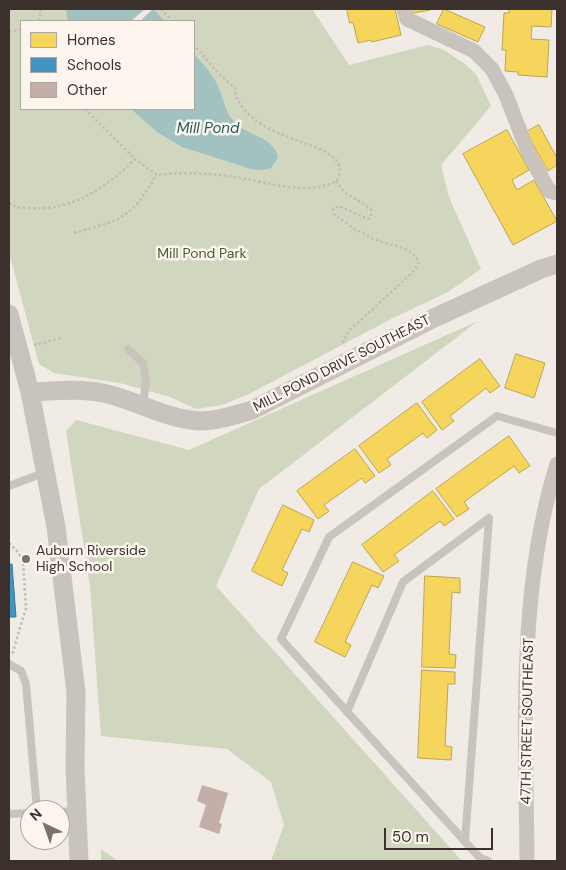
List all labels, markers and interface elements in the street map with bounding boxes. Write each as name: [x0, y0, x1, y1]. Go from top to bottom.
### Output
legend: [20, 20, 195, 110]
text: Homes: [67, 30, 116, 50]
text: Schools: [67, 55, 122, 75]
text: Other: [67, 80, 107, 100]
water label: Mill Pond: [177, 120, 239, 138]
park label: Mill Pond Park: [157, 246, 247, 262]
street label: MILL POND DRIVE SOUTHEAST: [251, 312, 433, 416]
place label: Auburn Riverside High School: [36, 543, 146, 576]
marker: Auburn Riverside High School: [20, 553, 32, 565]
street label: 47TH STREET SOUTHEAST: [518, 637, 538, 805]
north arrow: [20, 800, 70, 850]
text: N: [26, 804, 45, 825]
scale bar: [386, 818, 495, 850]
text: 50 m: [392, 827, 429, 847]

